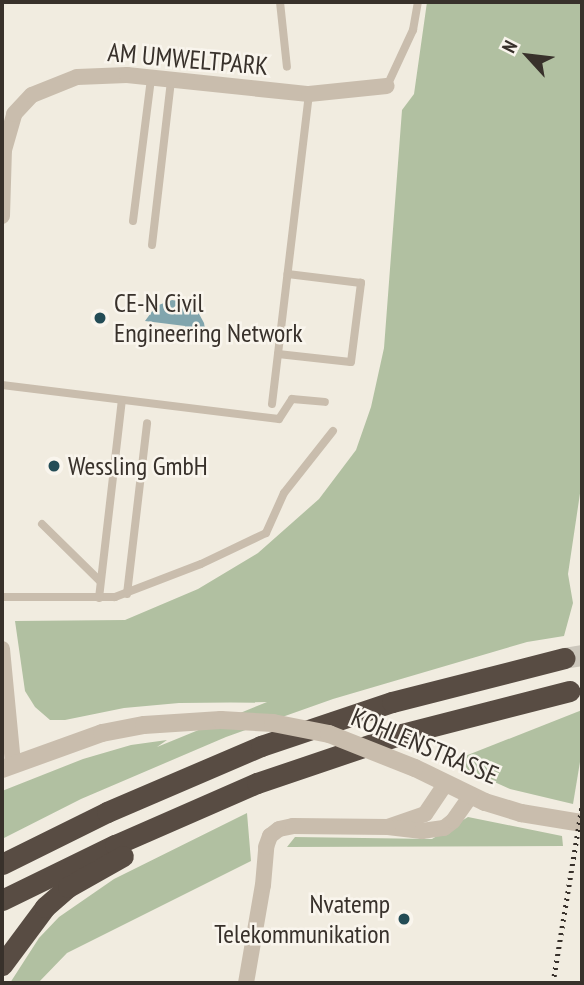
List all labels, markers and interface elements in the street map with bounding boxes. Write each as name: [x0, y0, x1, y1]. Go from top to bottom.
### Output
north arrow: [493, 21, 563, 91]
street label: AM UMWELTPARK: [107, 36, 269, 82]
text: N: [496, 36, 522, 56]
place label: CE-N Civil Engineering Network: [114, 287, 302, 348]
marker: CE-N Civil Engineering Network: [92, 310, 108, 326]
place label: Wessling GmbH: [68, 450, 208, 482]
marker: Wessling GmbH: [46, 458, 62, 474]
street label: KOHLENSTRASSE: [347, 701, 503, 791]
place label: Nvatemp Telekommunikation: [214, 888, 390, 950]
marker: Nvatemp Telekommunikation: [396, 911, 412, 927]

